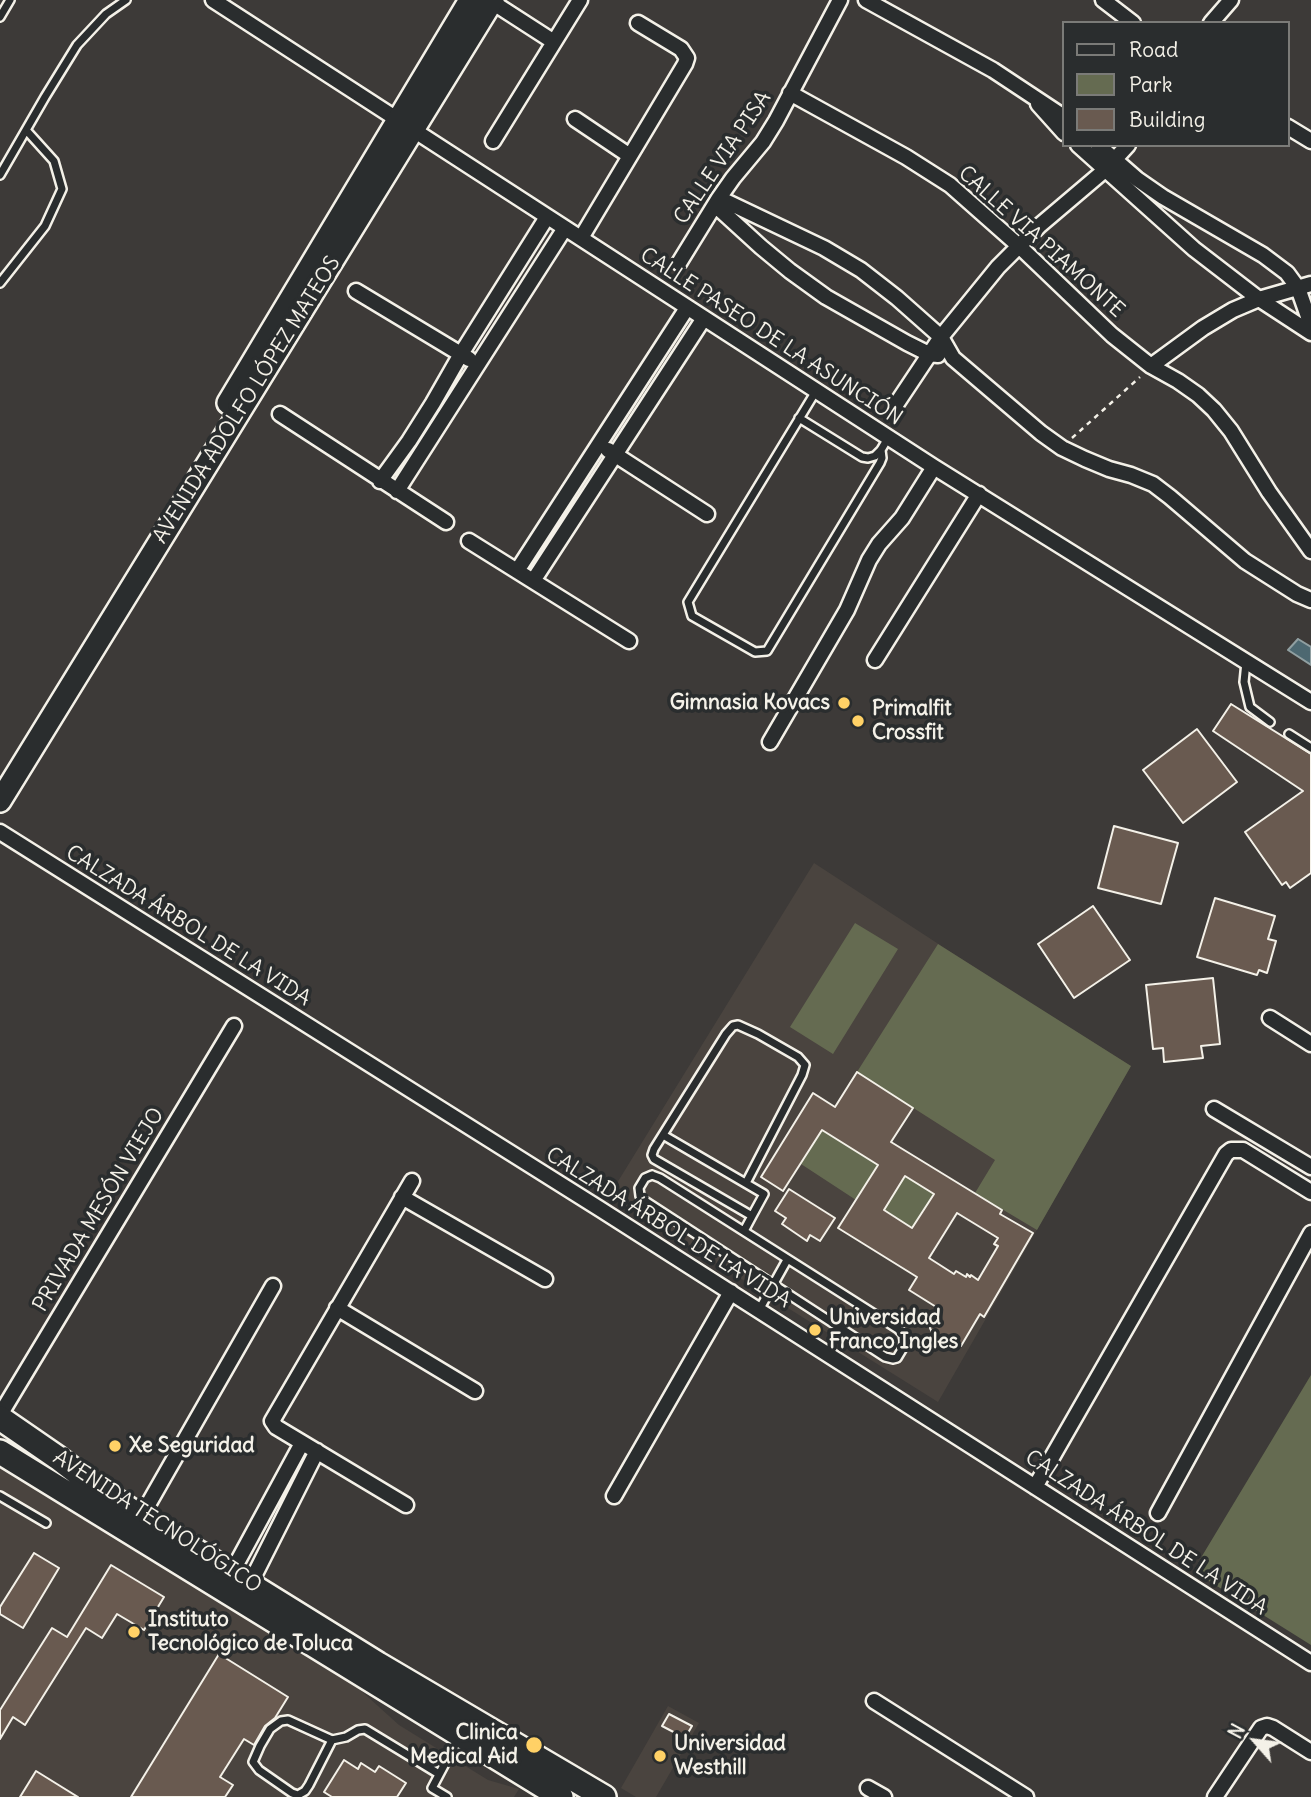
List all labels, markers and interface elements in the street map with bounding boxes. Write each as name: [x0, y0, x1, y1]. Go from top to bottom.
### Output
legend: [1062, 21, 1290, 147]
text: Road: [1129, 36, 1178, 63]
text: Park: [1129, 71, 1172, 98]
street label: CALLE VIA PISA: [669, 87, 777, 229]
text: Building: [1129, 106, 1205, 133]
street label: CALLE VIA PIAMONTE: [953, 161, 1129, 323]
street label: CALLE PASEO DE LA ASUNCIÓN: [635, 243, 907, 431]
street label: AVENIDA ADOLFO LÓPEZ MATEOS: [148, 252, 346, 548]
place label: Gimnasia Kovacs: [670, 690, 830, 716]
marker: Gimnasia Kovacs: [836, 695, 852, 711]
place label: Primalfit Crossfit: [872, 696, 952, 746]
marker: Primalfit Crossfit: [850, 713, 866, 729]
street label: CALZADA ÁRBOL DE LA VIDA: [61, 840, 315, 1012]
street label: PRIVADA MESÓN VIEJO: [28, 1104, 170, 1316]
street label: CALZADA ÁRBOL DE LA VIDA: [541, 1142, 795, 1314]
place label: Universidad Franco Ingles: [829, 1305, 958, 1355]
marker: Universidad Franco Ingles: [807, 1322, 823, 1338]
place label: Xe Seguridad: [129, 1433, 255, 1459]
marker: Xe Seguridad: [107, 1438, 123, 1454]
street label: AVENIDA TECNOLÓGICO: [48, 1445, 266, 1599]
street label: CALZADA ÁRBOL DE LA VIDA: [1020, 1445, 1272, 1621]
place label: Instituto Tecnológico de Toluca: [148, 1607, 353, 1657]
marker: Instituto Tecnológico de Toluca: [126, 1624, 142, 1640]
north arrow: [1220, 1706, 1290, 1776]
place label: Clinica Medical Aid: [410, 1720, 518, 1770]
text: N: [1223, 1720, 1250, 1743]
place label: Universidad Westhill: [674, 1731, 786, 1781]
marker: Clinica Medical Aid: [524, 1735, 544, 1755]
marker: Universidad Westhill: [652, 1748, 668, 1764]

